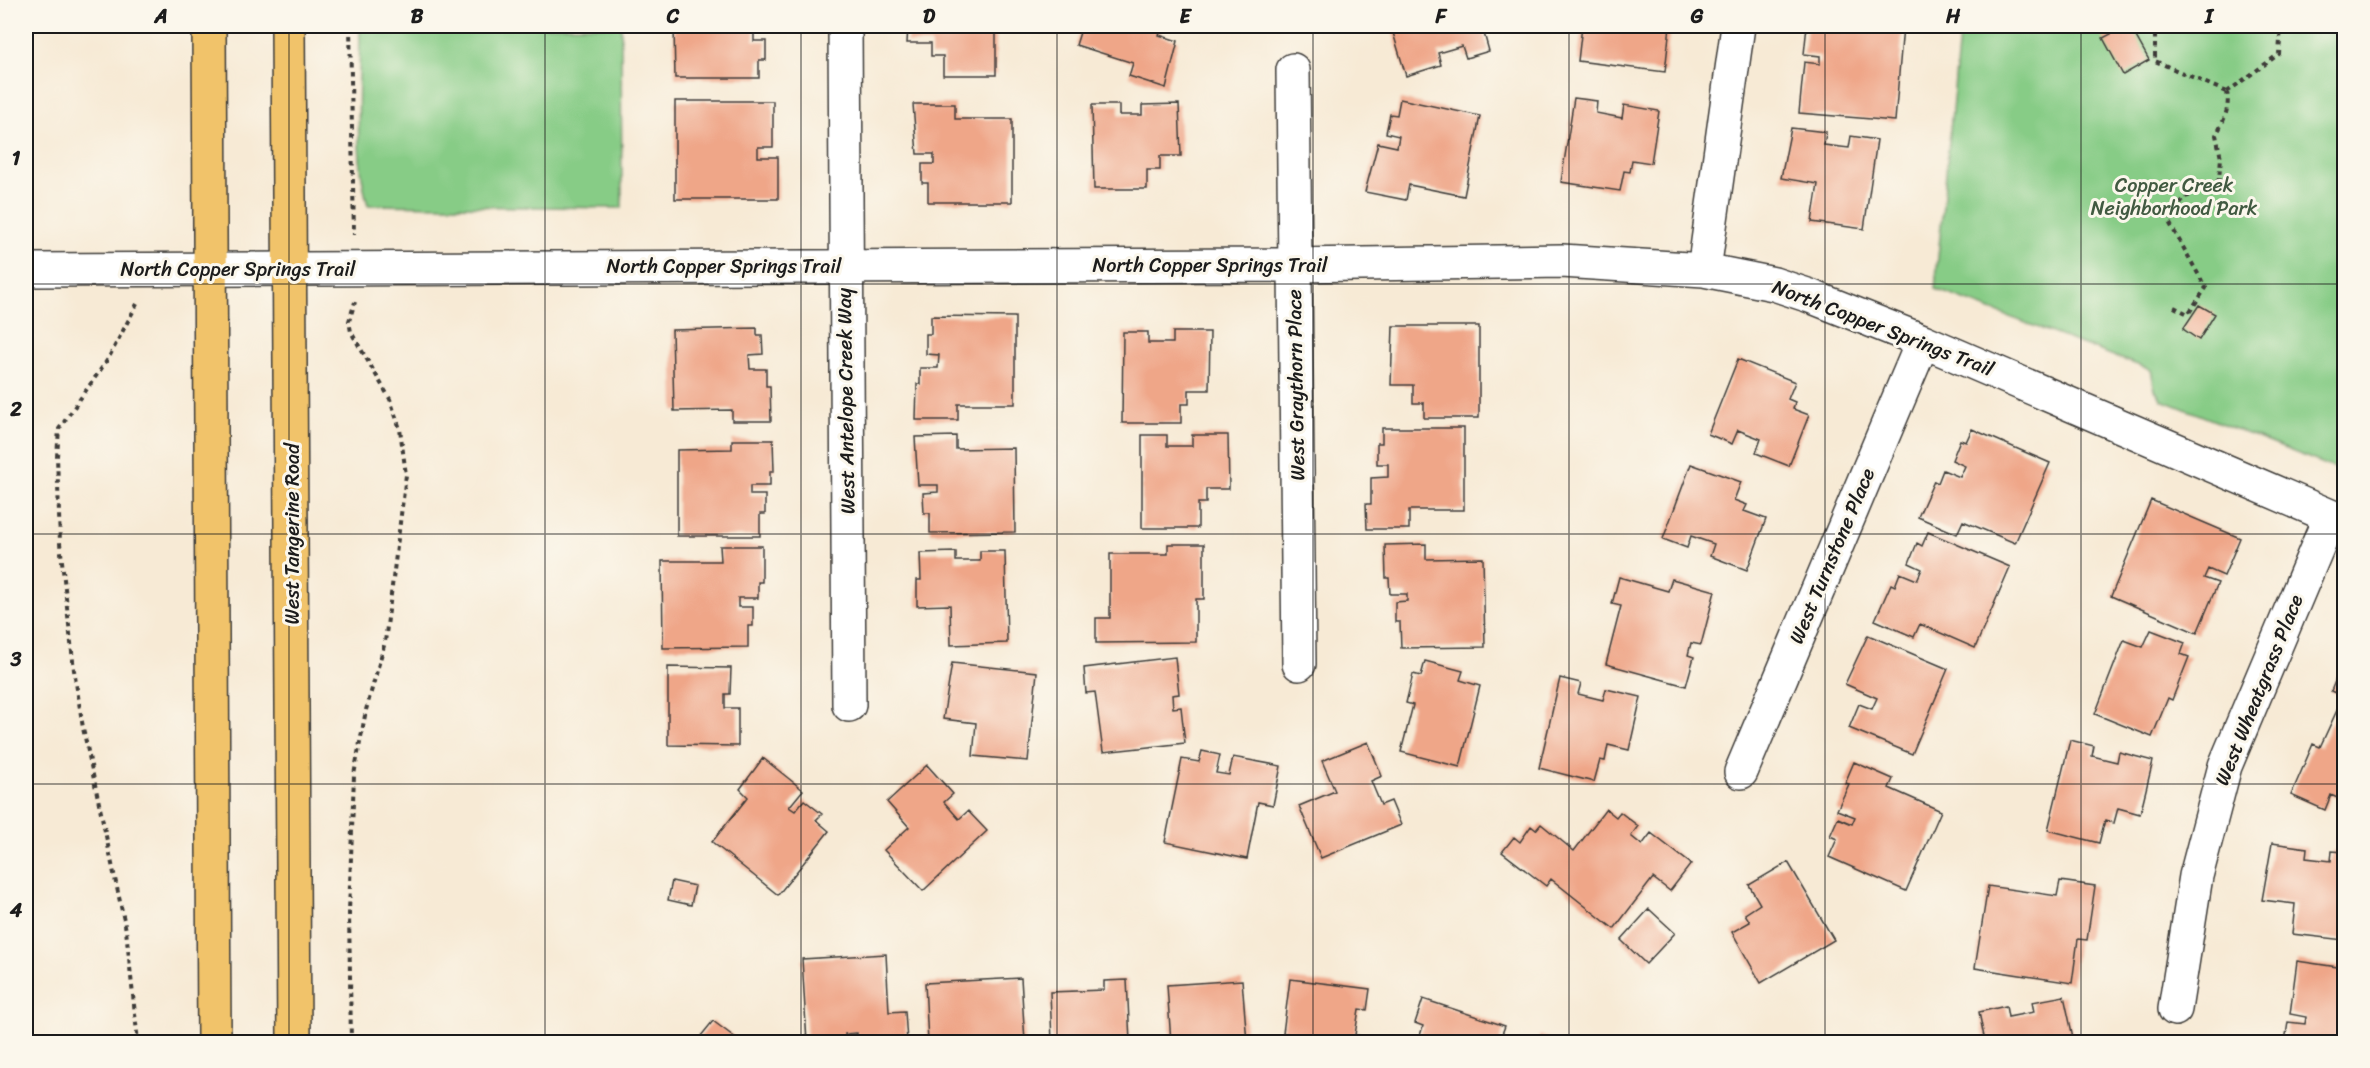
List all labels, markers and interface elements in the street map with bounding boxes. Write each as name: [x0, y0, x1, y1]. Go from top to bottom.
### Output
text: A: [153, 0, 168, 34]
text: B: [411, 0, 424, 34]
text: C: [666, 0, 680, 34]
text: D: [923, 0, 936, 34]
text: E: [1179, 0, 1192, 34]
text: F: [1435, 0, 1448, 34]
text: G: [1690, 0, 1704, 34]
text: H: [1945, 0, 1961, 34]
text: I: [2204, 0, 2215, 34]
text: 1: [12, 141, 21, 176]
park label: Copper Creek Neighborhood Park: [2091, 168, 2258, 226]
street label: North Copper Springs Trail: [1092, 248, 1329, 283]
street label: North Copper Springs Trail: [606, 249, 843, 284]
street label: North Copper Springs Trail: [120, 252, 357, 287]
street label: North Copper Springs Trail: [1767, 270, 2000, 387]
street label: West Antelope Creek Way: [827, 287, 865, 514]
street label: West Graythorn Place: [1277, 289, 1315, 481]
text: 2: [9, 392, 22, 427]
street label: West Tangerine Road: [275, 442, 310, 624]
street label: West Turnstone Place: [1779, 462, 1885, 649]
street label: West Wheatgrass Place: [2205, 589, 2313, 791]
text: 3: [10, 642, 22, 677]
text: 4: [9, 893, 23, 928]

